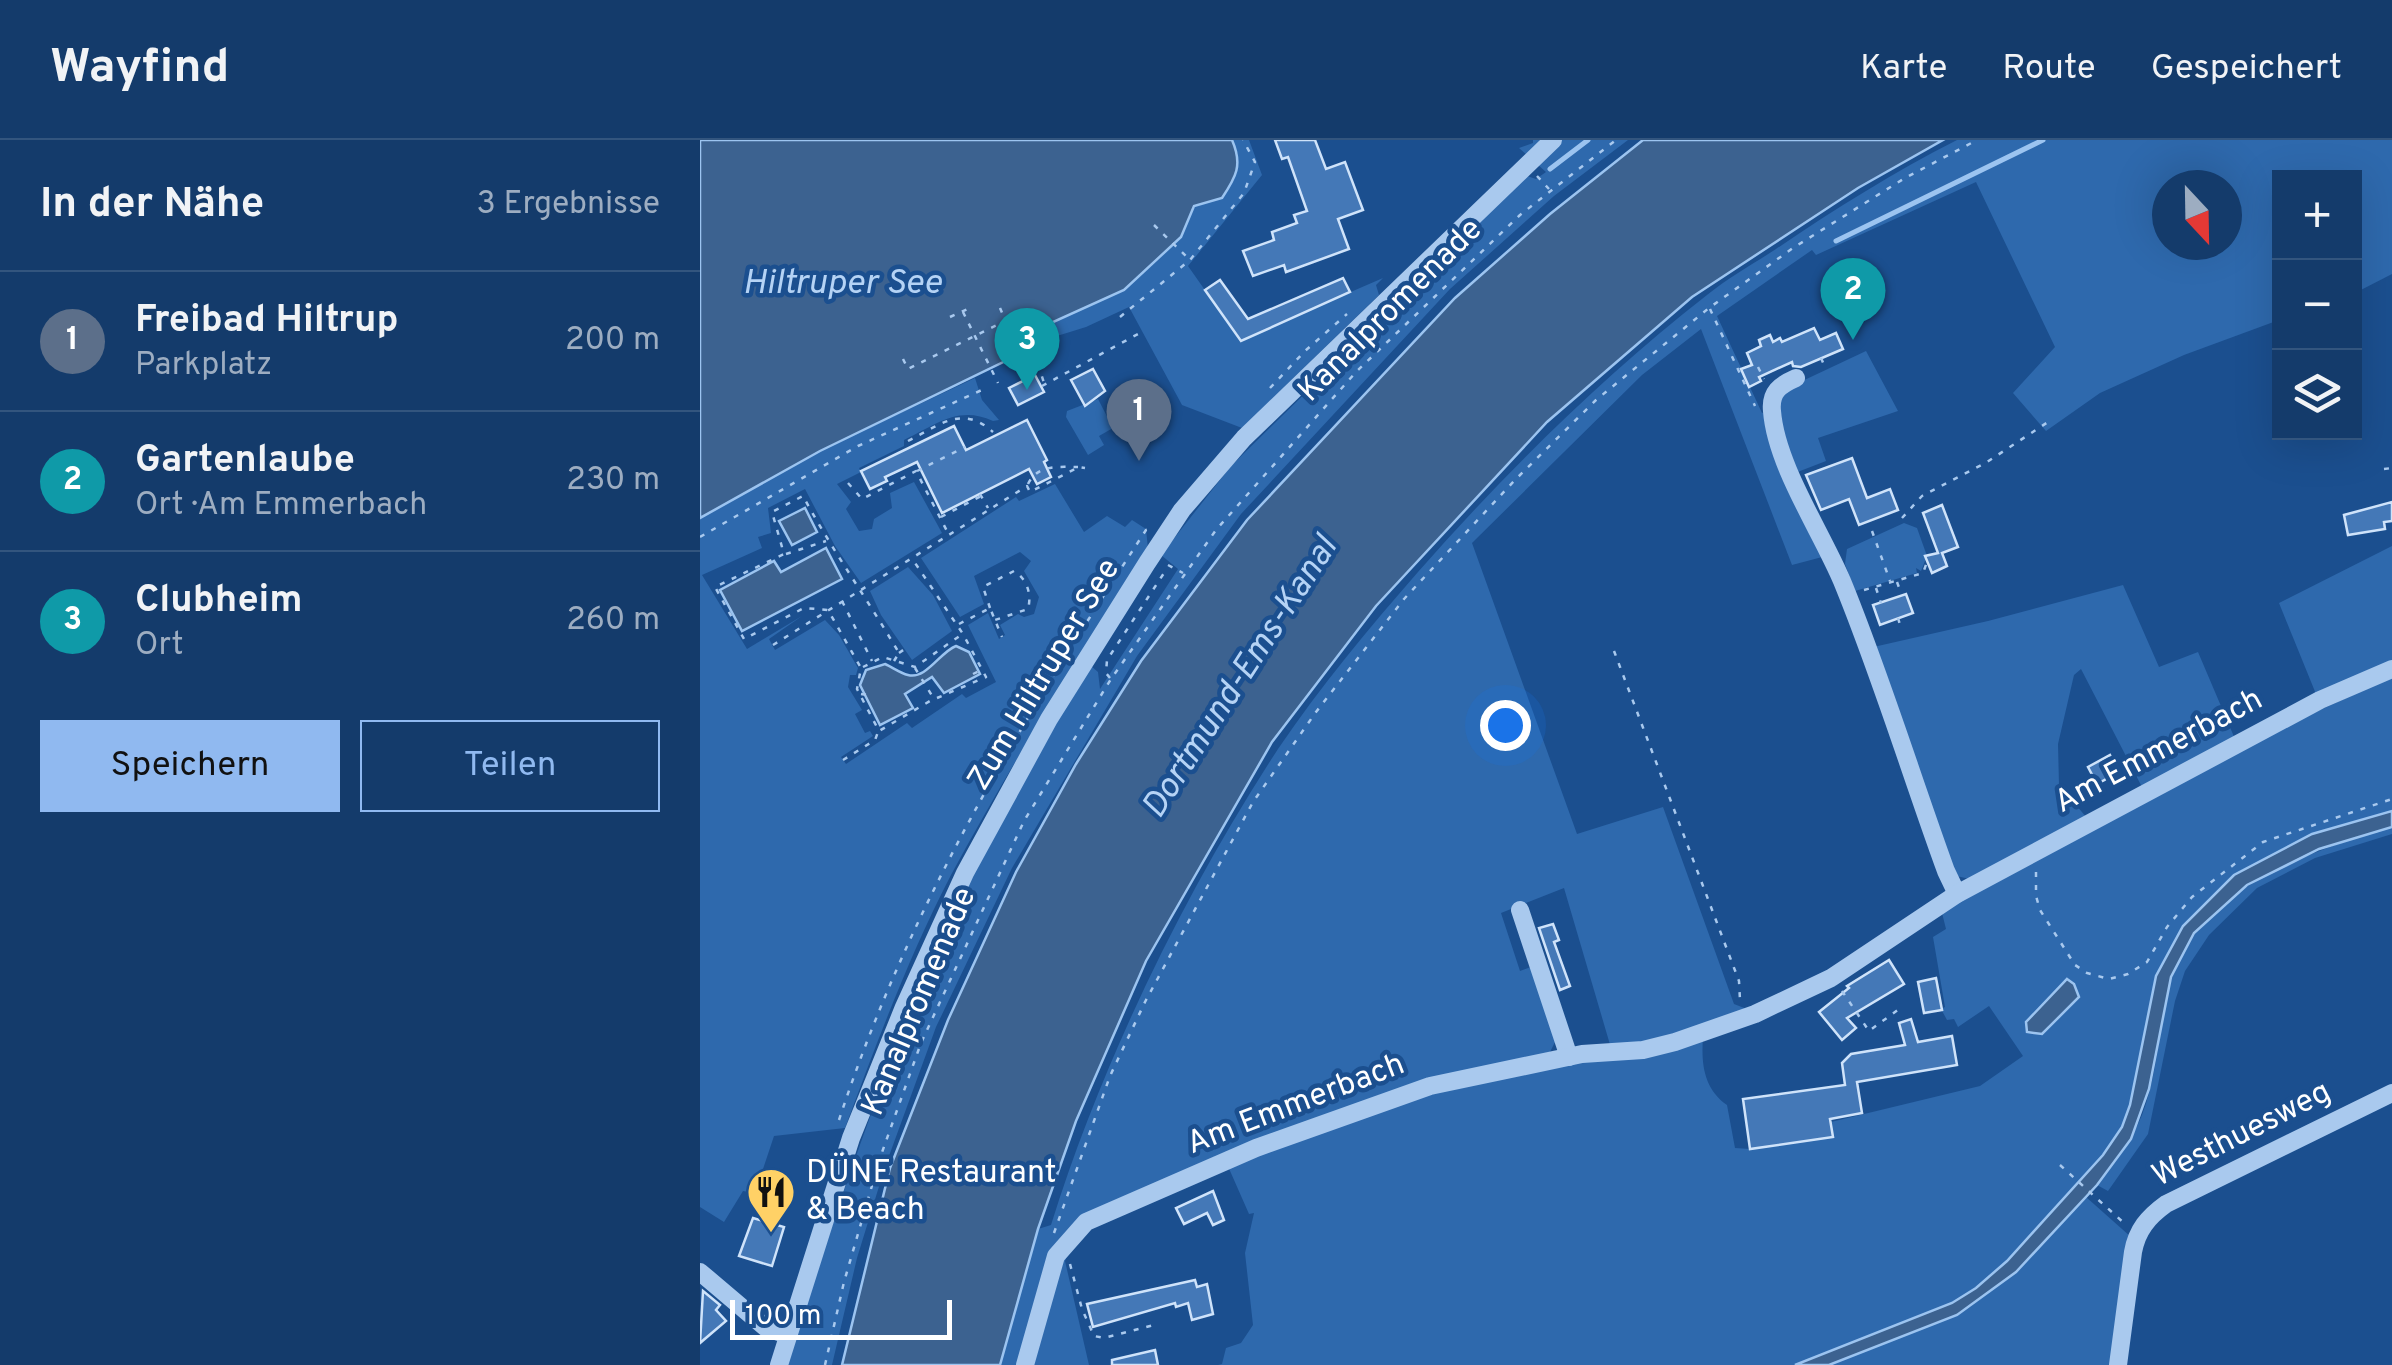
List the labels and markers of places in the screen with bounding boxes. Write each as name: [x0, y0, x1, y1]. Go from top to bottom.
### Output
pin: 2: [1820, 258, 1886, 340]
pin: 3: [994, 308, 1060, 390]
pin: 1: [1106, 378, 1172, 461]
place label: DÜNE Restaurant & Beach: [806, 1152, 1057, 1231]
restaurant icon: DÜNE Restaurant & Beach: [745, 1166, 797, 1234]

